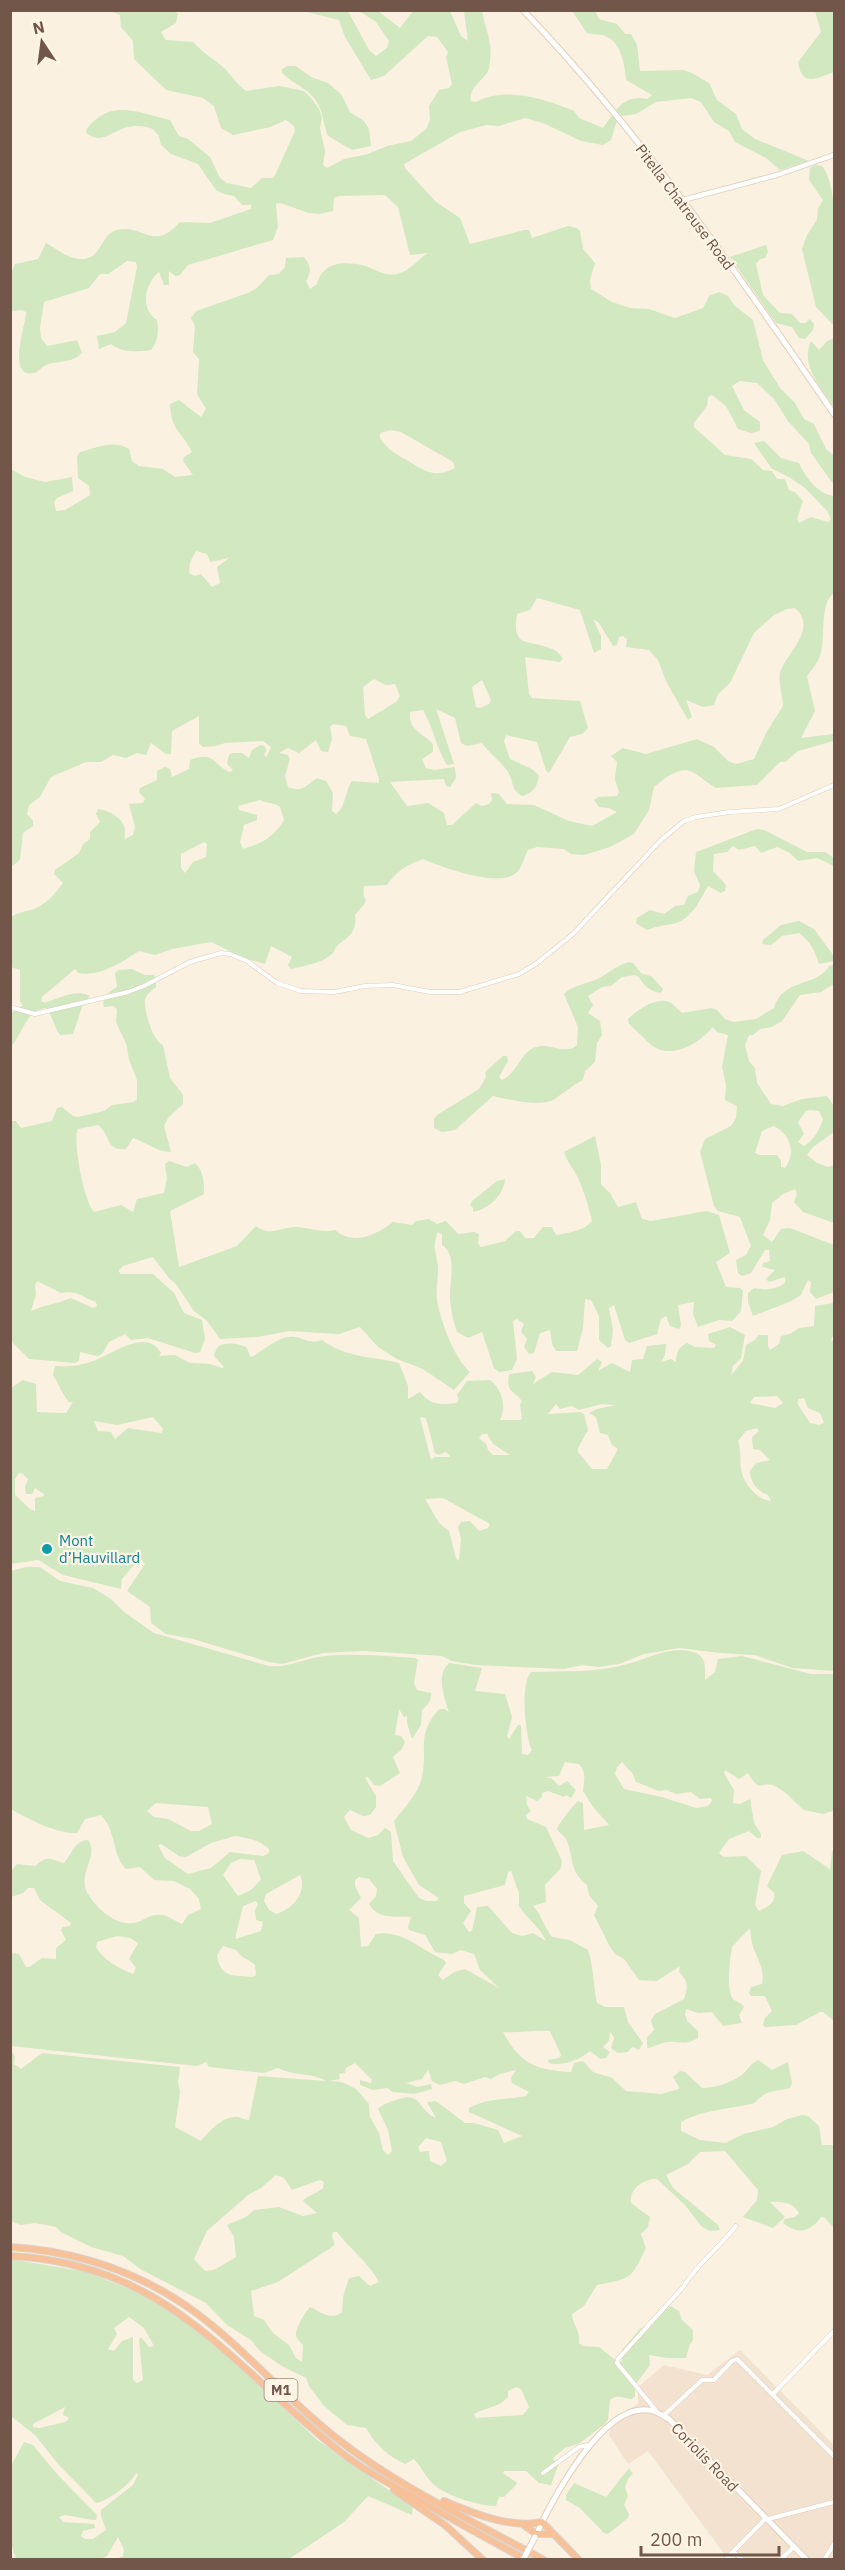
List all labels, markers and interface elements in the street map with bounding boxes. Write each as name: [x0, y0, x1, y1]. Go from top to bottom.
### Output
north arrow: [12, 12, 72, 72]
text: N: [31, 16, 47, 38]
street label: Pitella Chatreuse Road: [631, 140, 739, 274]
place label: Mont d’Hauvillard: [59, 1531, 140, 1567]
marker: Mont d’Hauvillard: [40, 1542, 54, 1556]
road number: M1: [264, 2379, 298, 2401]
street label: Coriolis Road: [667, 2419, 743, 2495]
scale bar: [641, 2519, 779, 2557]
text: 200 m: [650, 2528, 702, 2551]

